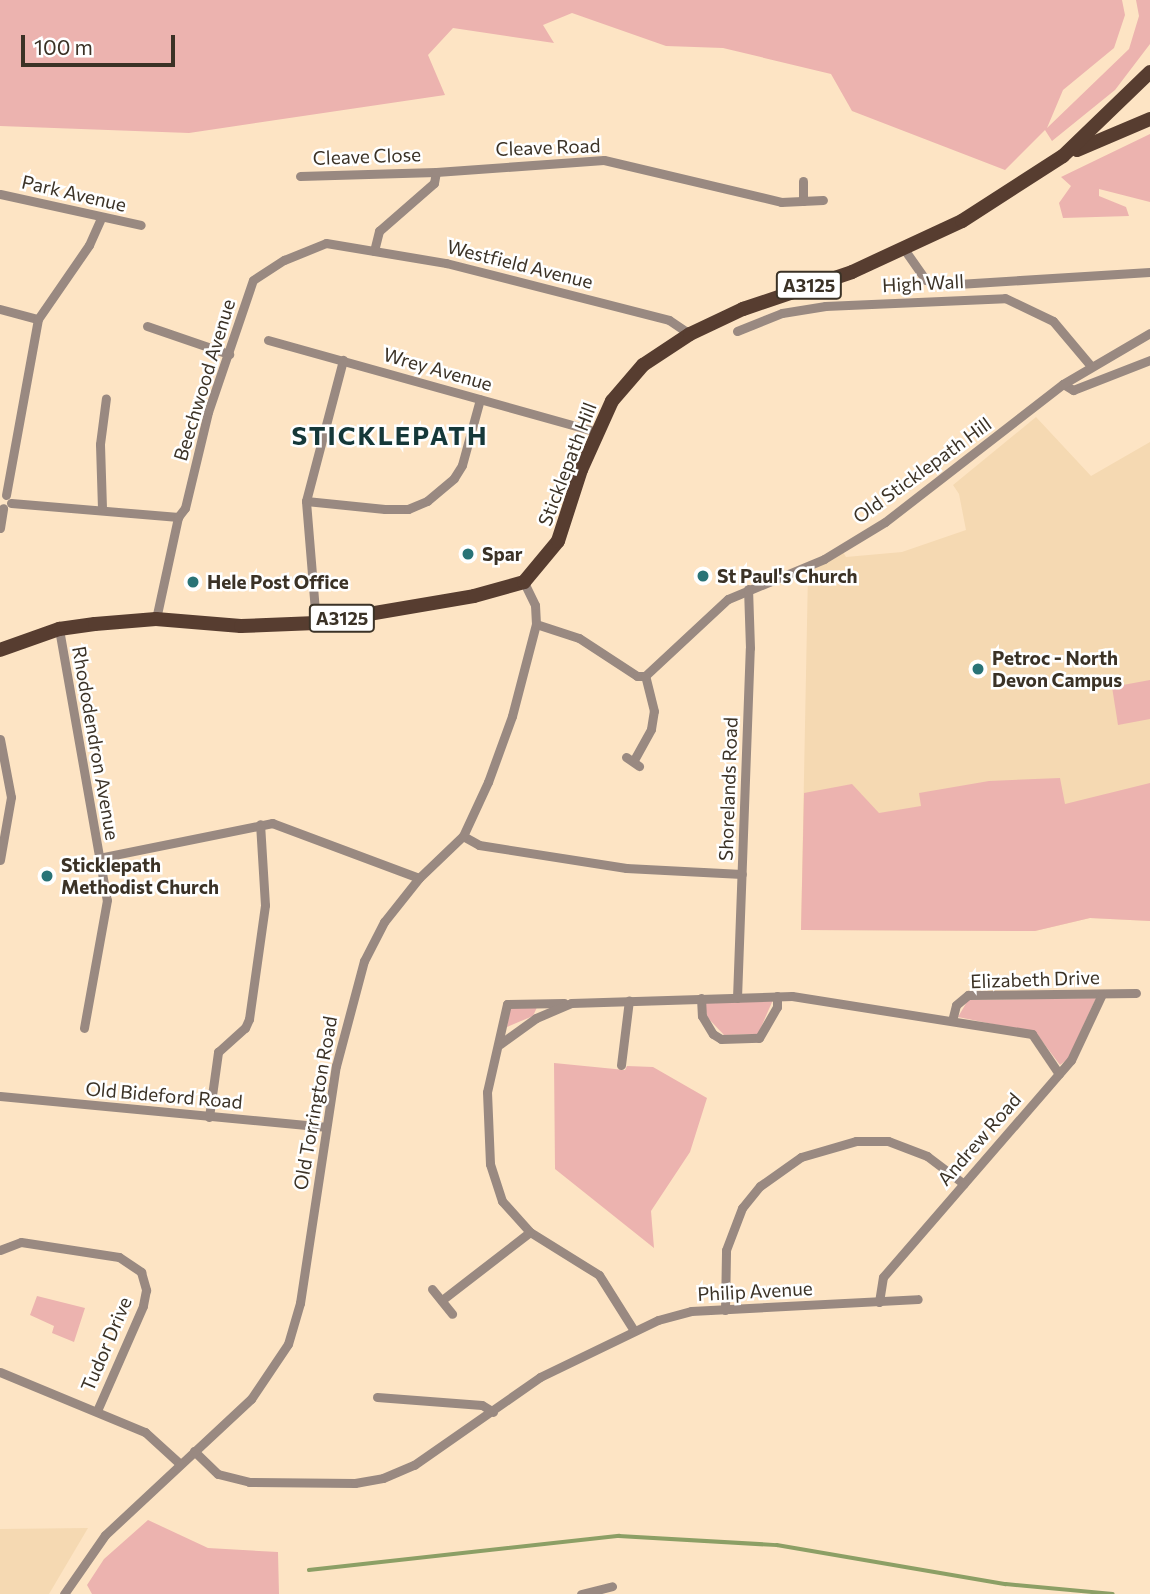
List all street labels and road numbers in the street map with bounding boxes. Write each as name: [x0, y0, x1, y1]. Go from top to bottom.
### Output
street label: Cleave Road: [495, 134, 601, 160]
street label: Cleave Close: [312, 143, 422, 169]
street label: Park Avenue: [19, 170, 129, 216]
street label: Westfield Avenue: [445, 235, 595, 293]
street label: High Wall: [882, 269, 964, 297]
road number: A3125: [776, 270, 842, 300]
street label: Beechwood Avenue: [169, 296, 239, 464]
street label: Wrey Avenue: [381, 343, 495, 395]
street label: Sticklepath Hill: [533, 399, 601, 529]
street label: Old Sticklepath Hill: [848, 412, 996, 528]
road number: A3125: [309, 604, 375, 632]
street label: Rhododendron Avenue: [68, 644, 124, 842]
street label: Shorelands Road: [714, 717, 742, 861]
street label: Elizabeth Drive: [970, 965, 1100, 993]
street label: Old Torrington Road: [288, 1014, 342, 1192]
street label: Old Bideford Road: [85, 1077, 243, 1113]
street label: Andrew Road: [933, 1088, 1025, 1190]
street label: Philip Avenue: [697, 1277, 813, 1305]
street label: Tudor Drive: [76, 1293, 136, 1395]

